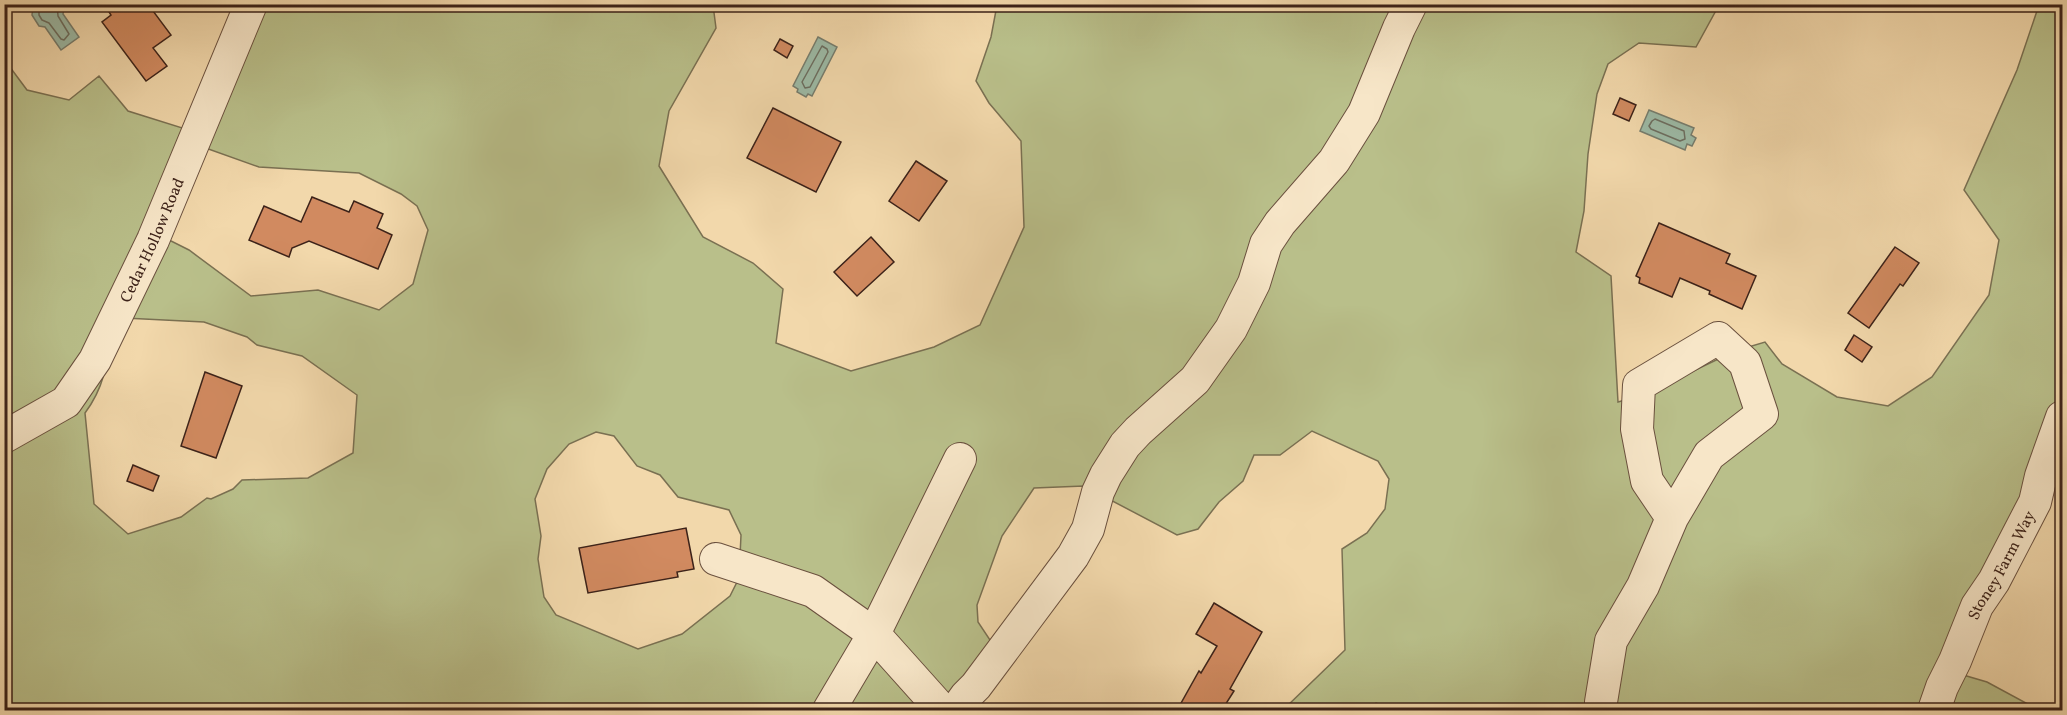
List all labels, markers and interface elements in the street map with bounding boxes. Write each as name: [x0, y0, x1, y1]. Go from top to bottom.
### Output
street label: Cedar Hollow Road: [115, 175, 191, 307]
street label: Stoney Farm Way: [1964, 507, 2042, 624]

